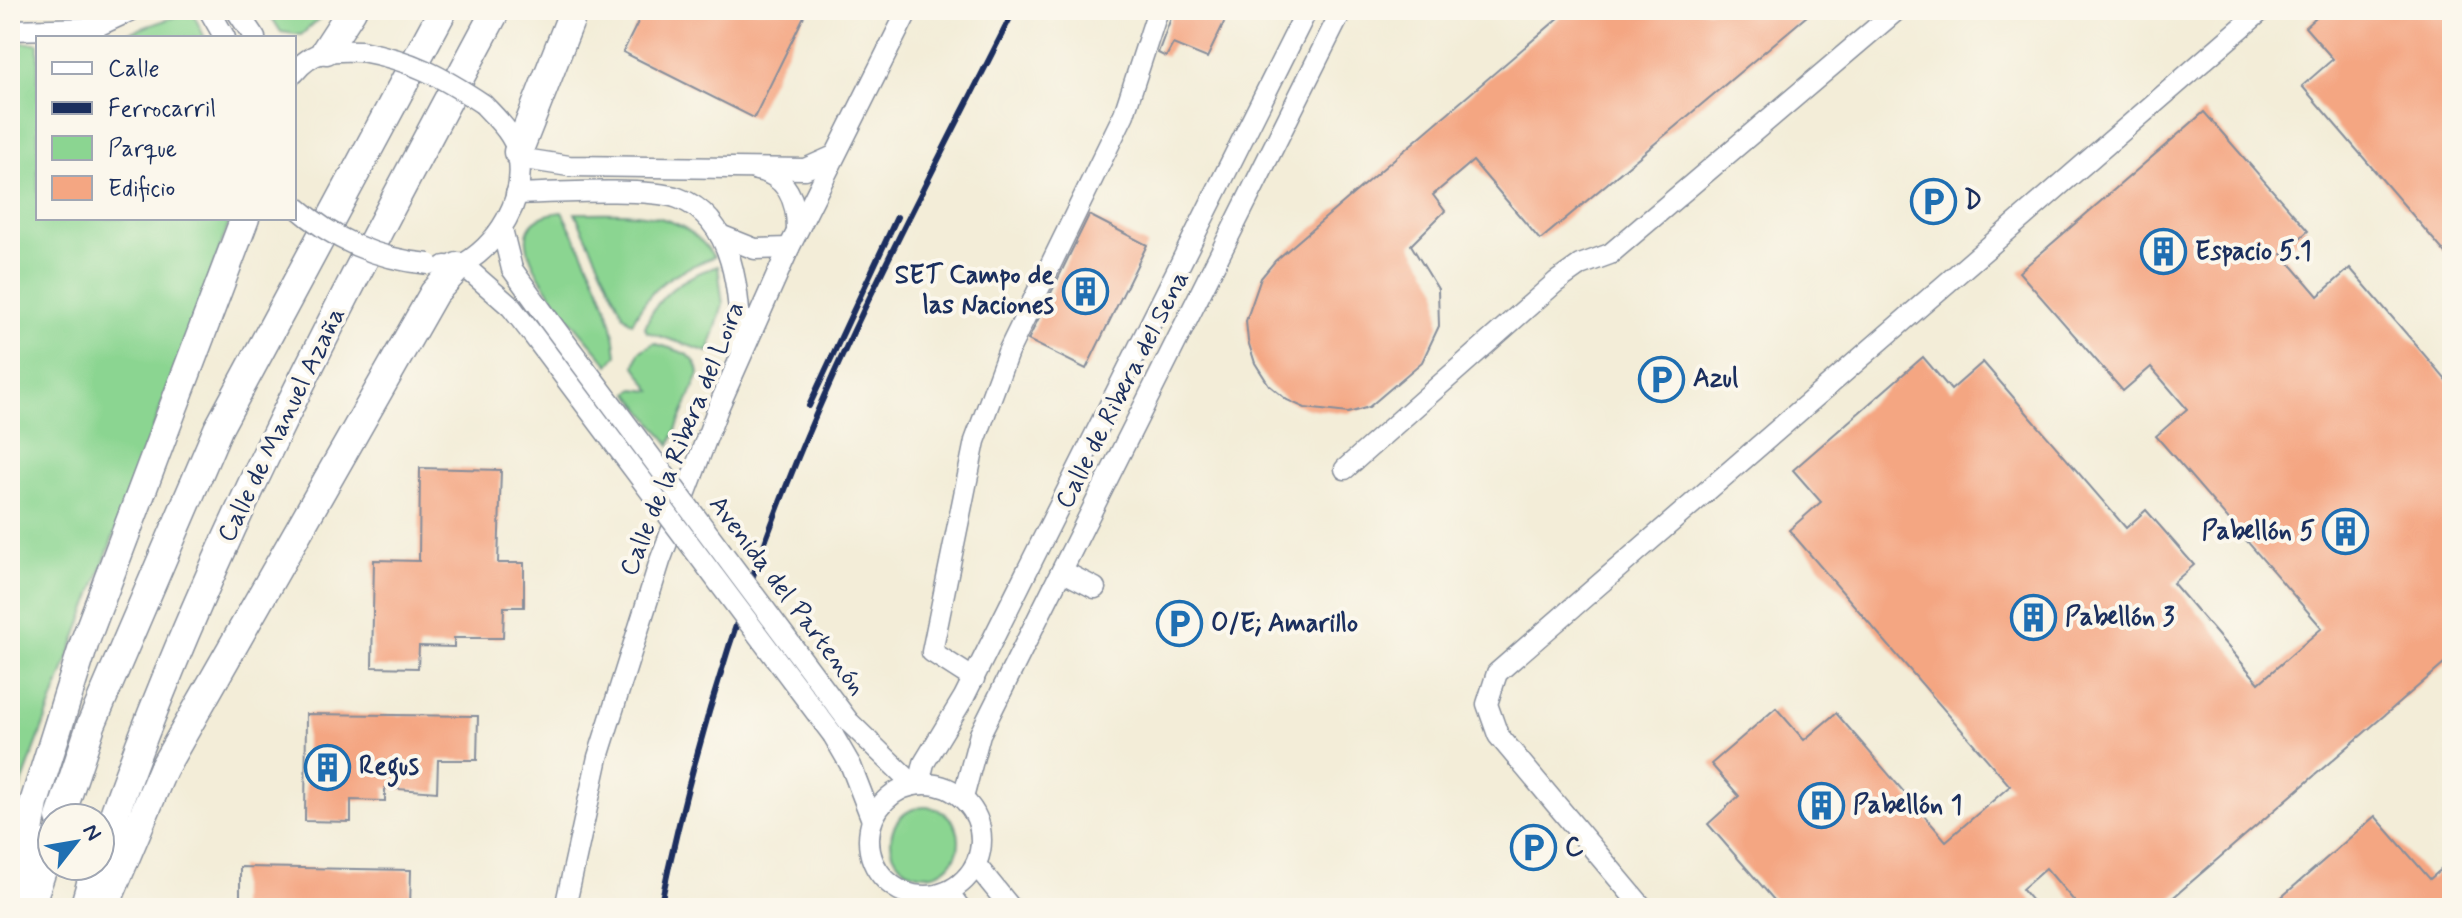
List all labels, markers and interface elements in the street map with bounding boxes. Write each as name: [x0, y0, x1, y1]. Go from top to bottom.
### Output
legend: [36, 36, 296, 220]
text: Calle: [108, 54, 160, 85]
text: Ferrocarril: [108, 94, 216, 125]
text: Parque: [108, 134, 177, 165]
text: Edificio: [108, 174, 175, 205]
parking icon: D: [1909, 177, 1957, 225]
place label: D: [1964, 184, 1982, 218]
building icon: Espacio 5.1: [2140, 228, 2188, 276]
place label: Espacio 5.1: [2195, 235, 2312, 269]
place label: SET Campo de las Naciones: [895, 259, 1054, 323]
street label: Calle de Ribera del Sena: [1048, 265, 1198, 515]
building icon: SET Campo de las Naciones: [1061, 267, 1109, 315]
street label: Calle de la Ribera del Loira: [612, 297, 754, 581]
street label: Calle de Manuel Azaña: [210, 302, 354, 548]
parking icon: Azul: [1638, 355, 1686, 403]
place label: Azul: [1693, 362, 1738, 396]
street label: Avenida del Partenón: [701, 489, 873, 703]
building icon: Pabellón 5: [2322, 508, 2370, 556]
place label: Pabellón 5: [2202, 515, 2315, 549]
building icon: Pabellón 3: [2010, 594, 2058, 642]
parking icon: O/E; Amarillo: [1156, 600, 1204, 648]
place label: Pabellón 3: [2065, 601, 2175, 635]
place label: O/E; Amarillo: [1211, 607, 1358, 641]
building icon: Regus: [304, 743, 352, 791]
place label: Regus: [359, 750, 419, 787]
building icon: Pabellón 1: [1798, 782, 1846, 830]
place label: Pabellón 1: [1853, 789, 1962, 823]
north arrow: [36, 802, 116, 882]
text: N: [76, 819, 107, 846]
parking icon: C: [1510, 824, 1558, 872]
place label: C: [1565, 831, 1584, 865]

